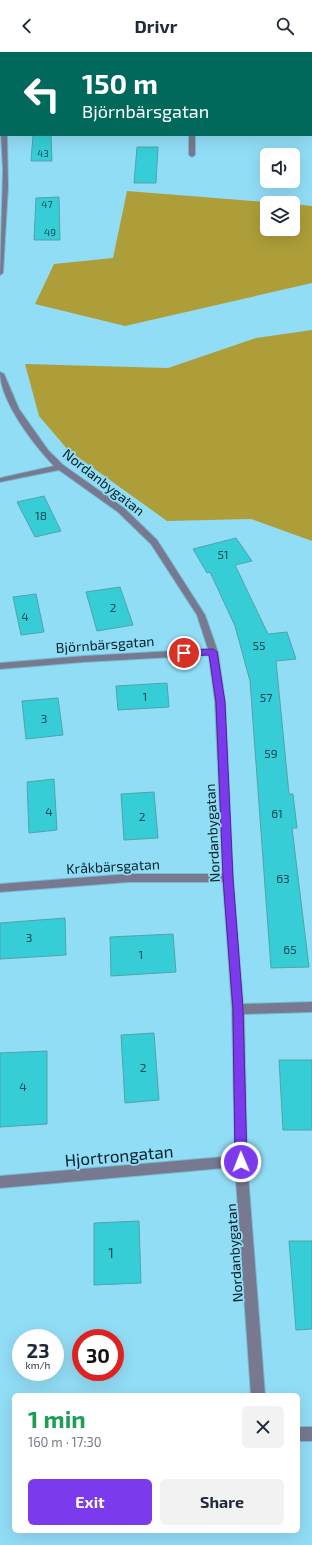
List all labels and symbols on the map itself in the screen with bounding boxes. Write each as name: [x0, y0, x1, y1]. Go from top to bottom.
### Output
house number: 43: [37, 147, 49, 159]
house number: 47: [41, 198, 53, 210]
house number: 49: [44, 226, 56, 238]
street label: Nordanbygatan: [60, 445, 148, 519]
house number: 18: [35, 508, 47, 522]
house number: 51: [217, 547, 229, 561]
house number: 2: [110, 600, 117, 614]
house number: 4: [21, 609, 29, 623]
street label: Björnbärsgatan: [55, 632, 155, 656]
pin: [167, 636, 201, 670]
house number: 55: [253, 638, 265, 652]
house number: 1: [143, 689, 147, 703]
house number: 57: [260, 690, 272, 704]
house number: 3: [41, 711, 47, 725]
house number: 59: [264, 746, 278, 760]
street label: Nordanbygatan: [201, 783, 223, 883]
house number: 4: [45, 804, 53, 818]
house number: 61: [271, 806, 283, 820]
house number: 2: [139, 809, 146, 823]
street label: Kråkbärsgatan: [66, 855, 160, 877]
house number: 63: [276, 871, 290, 885]
house number: 3: [26, 930, 32, 944]
house number: 65: [283, 942, 297, 956]
house number: 1: [139, 947, 143, 961]
house number: 2: [140, 1060, 147, 1074]
house number: 4: [19, 1079, 27, 1093]
street label: Hjortrongatan: [64, 1140, 174, 1171]
position arrow: [220, 1141, 262, 1183]
street label: Nordanbygatan: [222, 1203, 246, 1303]
house number: 1: [108, 1244, 114, 1261]
speed limit sign: 30: [72, 1329, 124, 1381]

